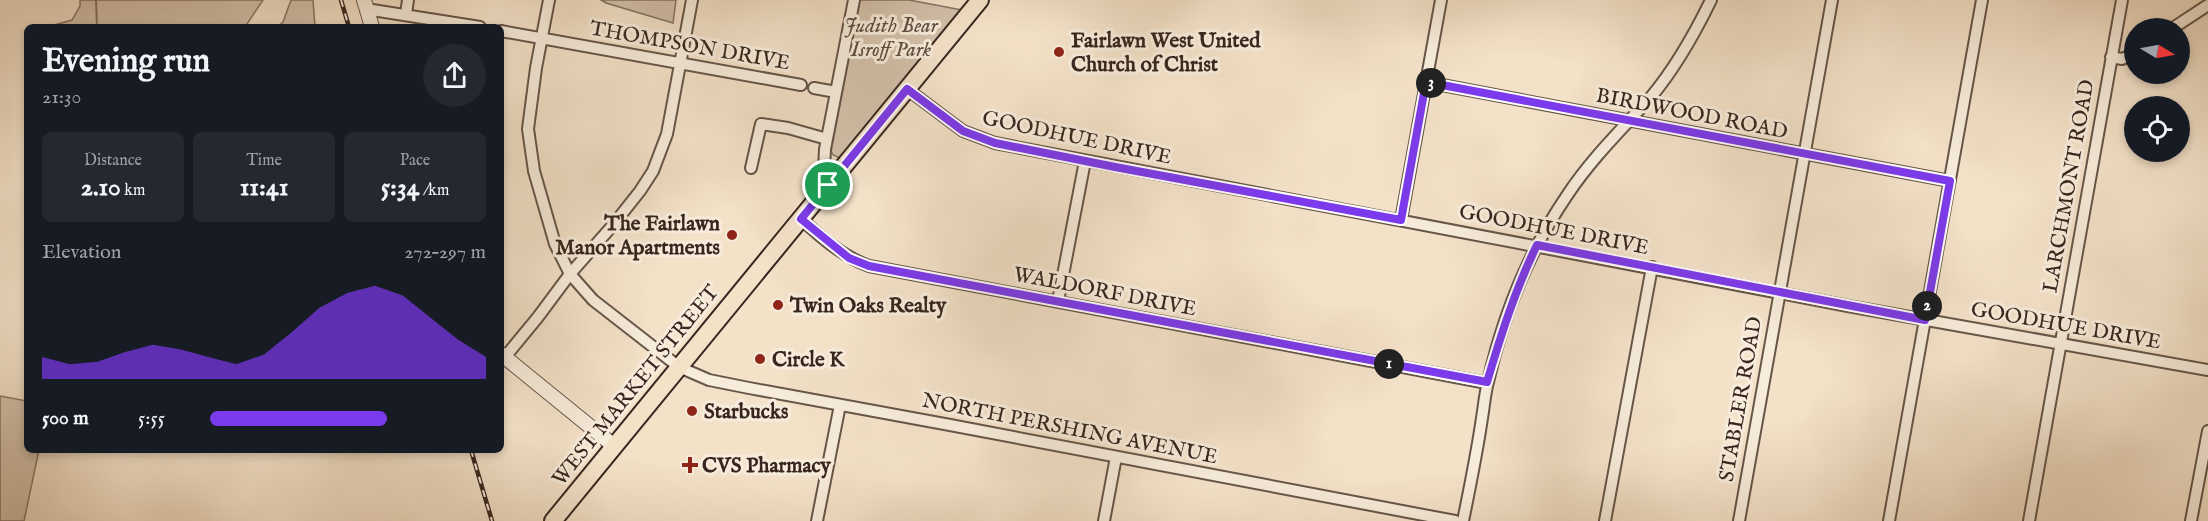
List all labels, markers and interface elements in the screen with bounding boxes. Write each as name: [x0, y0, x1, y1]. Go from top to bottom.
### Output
park label: Judith Bear Isroff Park: [844, 13, 939, 64]
street label: THOMPSON DRIVE: [588, 16, 792, 77]
north arrow: [2124, 18, 2190, 84]
map controls: [2124, 18, 2190, 162]
place label: Fairlawn West United Church of Christ: [1071, 28, 1261, 79]
text: Evening run: [42, 41, 210, 83]
button: share: [423, 44, 486, 107]
marker: Fairlawn West United Church of Christ: [1052, 45, 1066, 59]
pin: 3: [1416, 68, 1446, 98]
text: 3: [1428, 73, 1434, 93]
street label: LARCHMONT ROAD: [2037, 78, 2102, 295]
street label: BIRDWOOD ROAD: [1594, 83, 1790, 146]
text: 21:30: [42, 85, 81, 110]
button: locate: [2124, 96, 2190, 162]
street label: GOODHUE DRIVE: [980, 105, 1174, 172]
text: Distance: [84, 151, 142, 171]
text: Time: [246, 151, 282, 171]
text: Pace: [400, 151, 430, 171]
pin: [802, 159, 853, 210]
icon: arrive: [811, 168, 844, 201]
text: 2.10: [81, 171, 121, 204]
text: 11:41: [240, 171, 288, 204]
text: 5:34: [381, 171, 419, 204]
text: km: [121, 181, 145, 201]
text: /km: [419, 181, 449, 201]
street label: GOODHUE DRIVE: [1457, 199, 1651, 262]
place label: The Fairlawn Manor Apartments: [555, 211, 720, 262]
marker: The Fairlawn Manor Apartments: [725, 228, 739, 242]
text: Elevation: [42, 240, 121, 265]
text: 272–297 m: [404, 240, 486, 265]
street label: WALDORF DRIVE: [1011, 261, 1198, 323]
street label: WEST MARKET STREET: [547, 279, 726, 492]
pin: 2: [1912, 291, 1942, 321]
place label: Twin Oaks Realty: [789, 293, 947, 320]
text: 2: [1923, 296, 1931, 316]
street label: GOODHUE DRIVE: [1969, 296, 2163, 356]
marker: Twin Oaks Realty: [771, 298, 785, 312]
street label: STABLER ROAD: [1714, 315, 1769, 484]
place label: Circle K: [772, 347, 845, 374]
pin: 1: [1374, 349, 1404, 379]
marker: Circle K: [753, 352, 767, 366]
text: 1: [1386, 354, 1392, 374]
street label: NORTH PERSHING AVENUE: [920, 388, 1220, 471]
place label: Starbucks: [704, 399, 788, 426]
marker: Starbucks: [685, 404, 699, 418]
text: 500 m: [42, 406, 89, 431]
text: 5:55: [138, 406, 165, 431]
place label: CVS Pharmacy: [702, 453, 832, 480]
marker: CVS Pharmacy: [683, 458, 697, 472]

